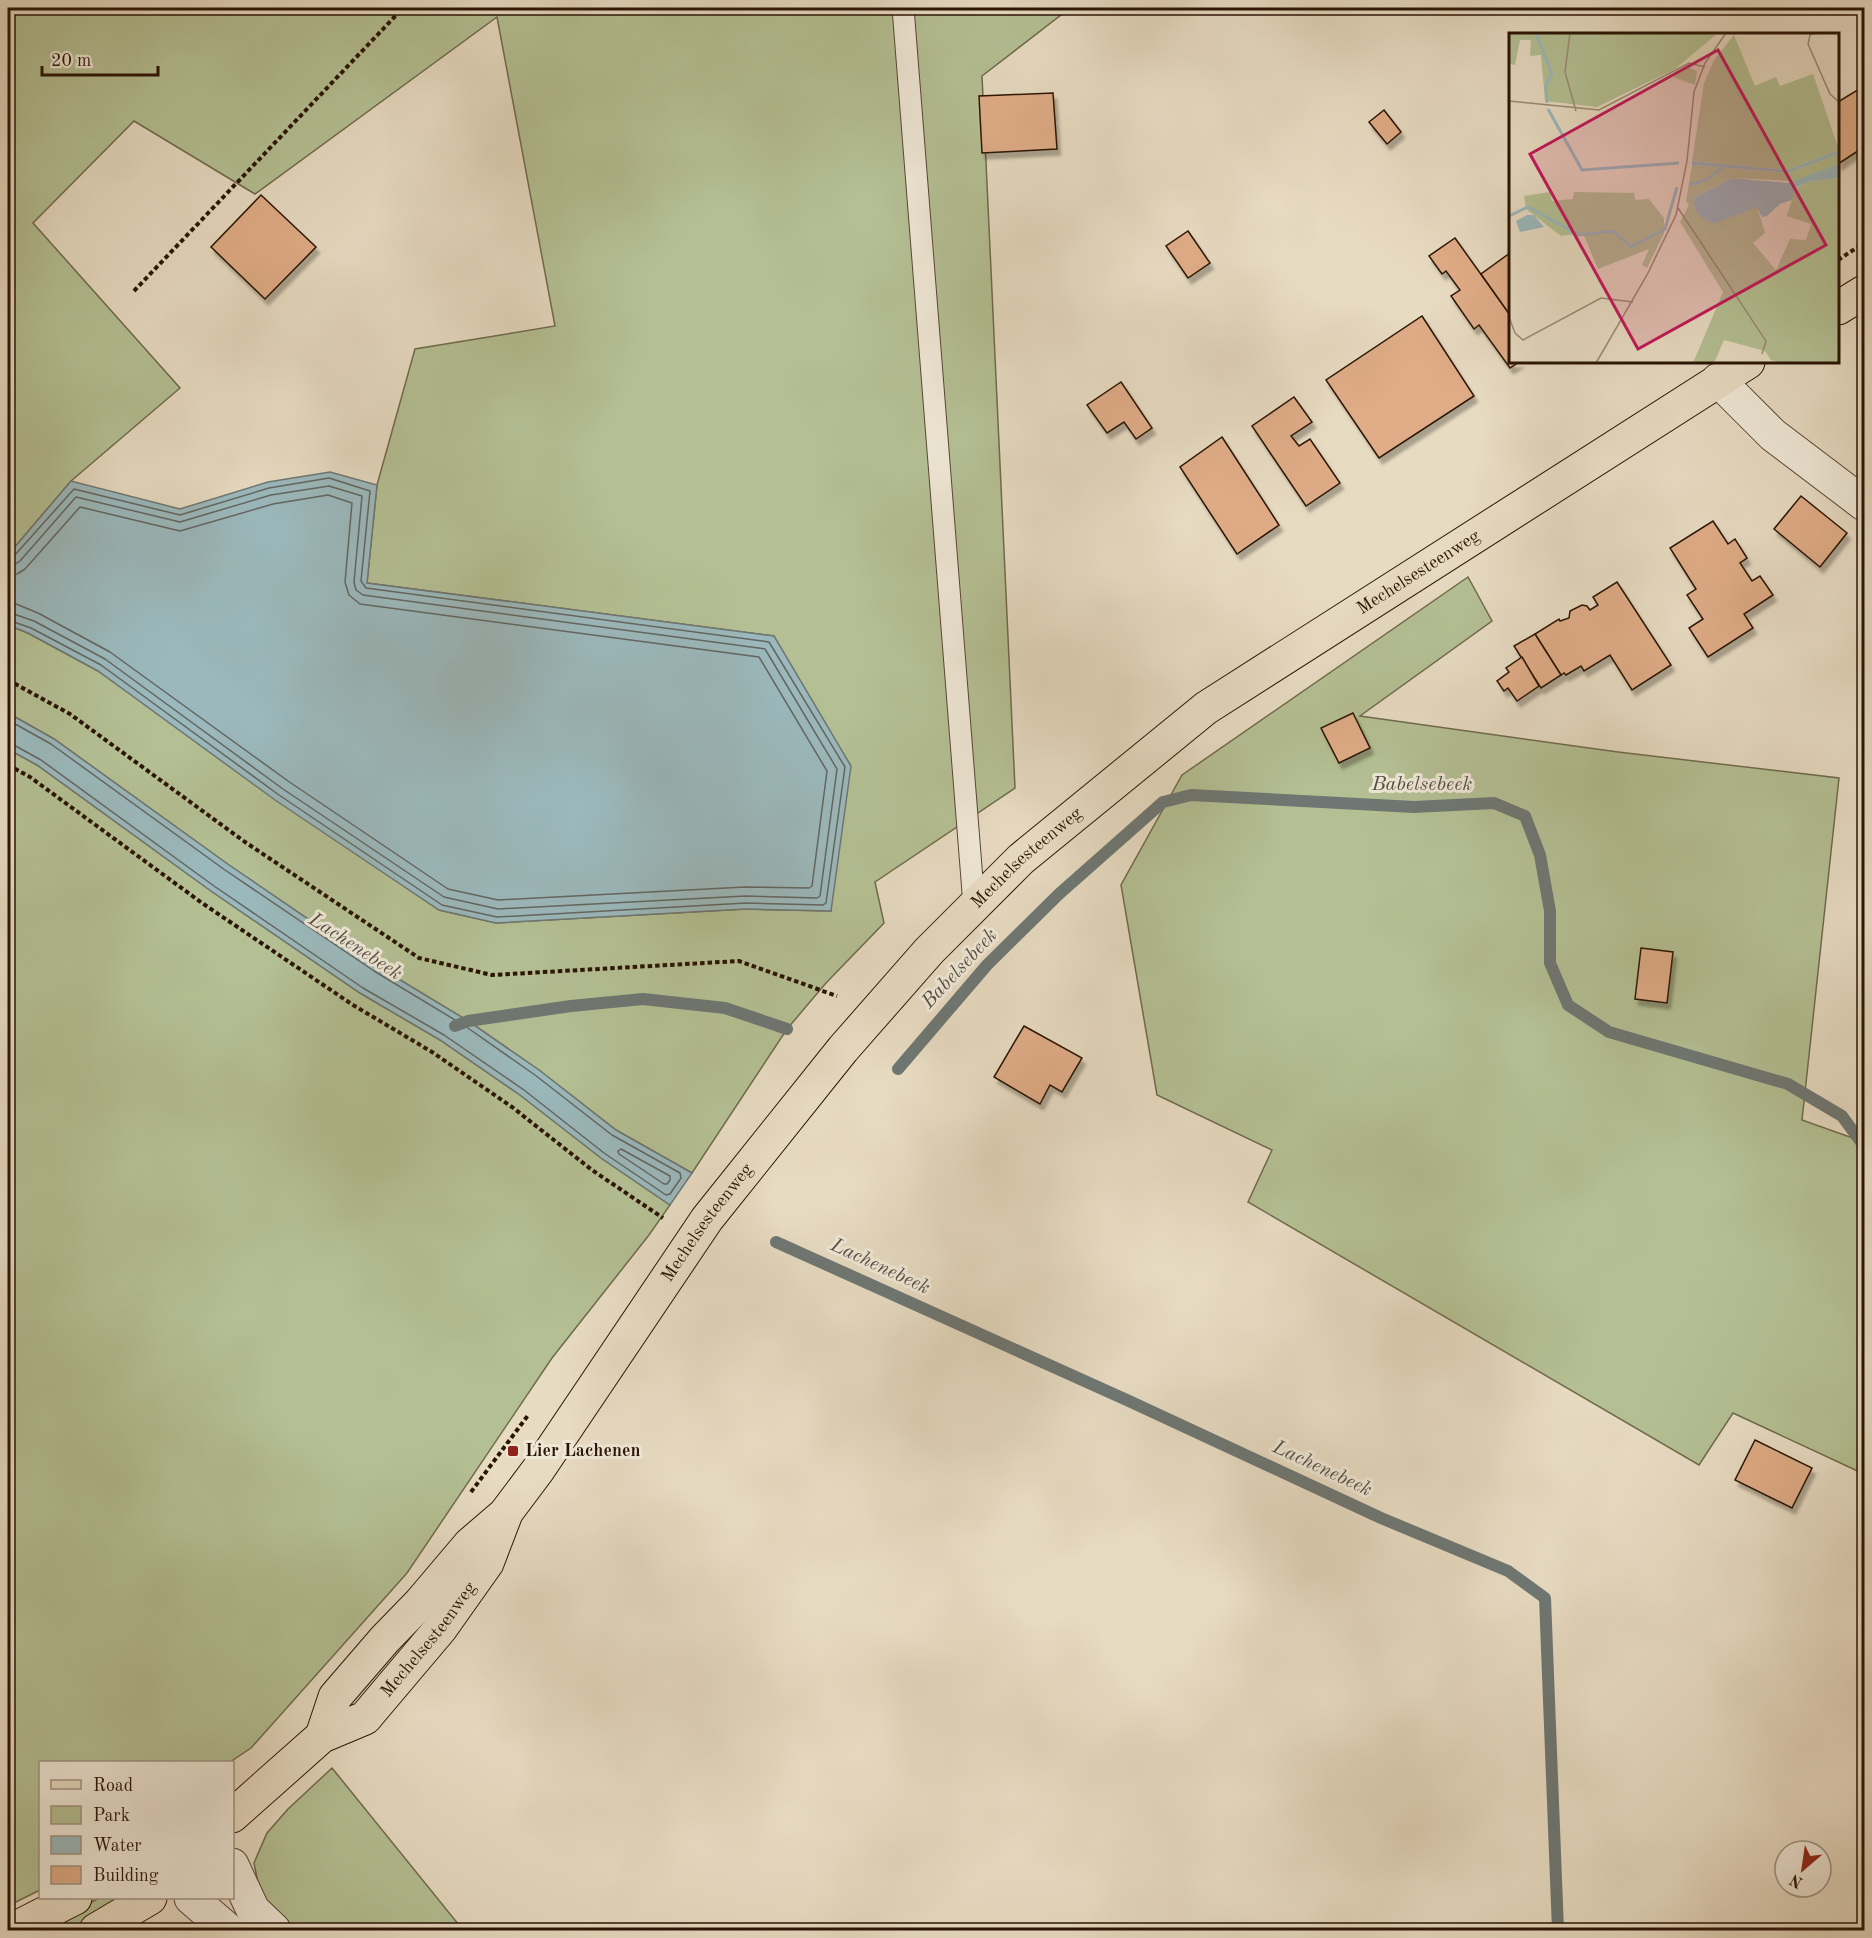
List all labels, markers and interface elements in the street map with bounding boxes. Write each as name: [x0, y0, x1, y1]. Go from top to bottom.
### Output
inset map: [1509, 33, 1839, 363]
scale bar: [42, 39, 158, 77]
text: 20 m: [51, 52, 91, 70]
street label: Mechelsesteenweg: [1354, 526, 1483, 618]
water label: Babelsebeek: [1371, 775, 1472, 795]
street label: Mechelsesteenweg: [968, 804, 1086, 912]
water label: Lachenebeek: [304, 909, 405, 985]
water label: Babelsebeek: [918, 925, 1002, 1013]
street label: Mechelsesteenweg: [658, 1160, 757, 1285]
water label: Lachenebeek: [827, 1235, 933, 1299]
water label: Lachenebeek: [1269, 1437, 1375, 1501]
place label: Lier Lachenen: [525, 1442, 640, 1460]
marker: Lier Lachenen: [506, 1444, 520, 1458]
street label: Mechelsesteenweg: [378, 1578, 480, 1701]
legend: [39, 1761, 234, 1899]
text: Road: [93, 1777, 133, 1795]
text: Park: [93, 1807, 130, 1825]
text: Water: [93, 1837, 142, 1855]
north arrow: [1773, 1839, 1833, 1899]
text: Building: [93, 1867, 159, 1885]
text: N: [1787, 1870, 1806, 1890]

